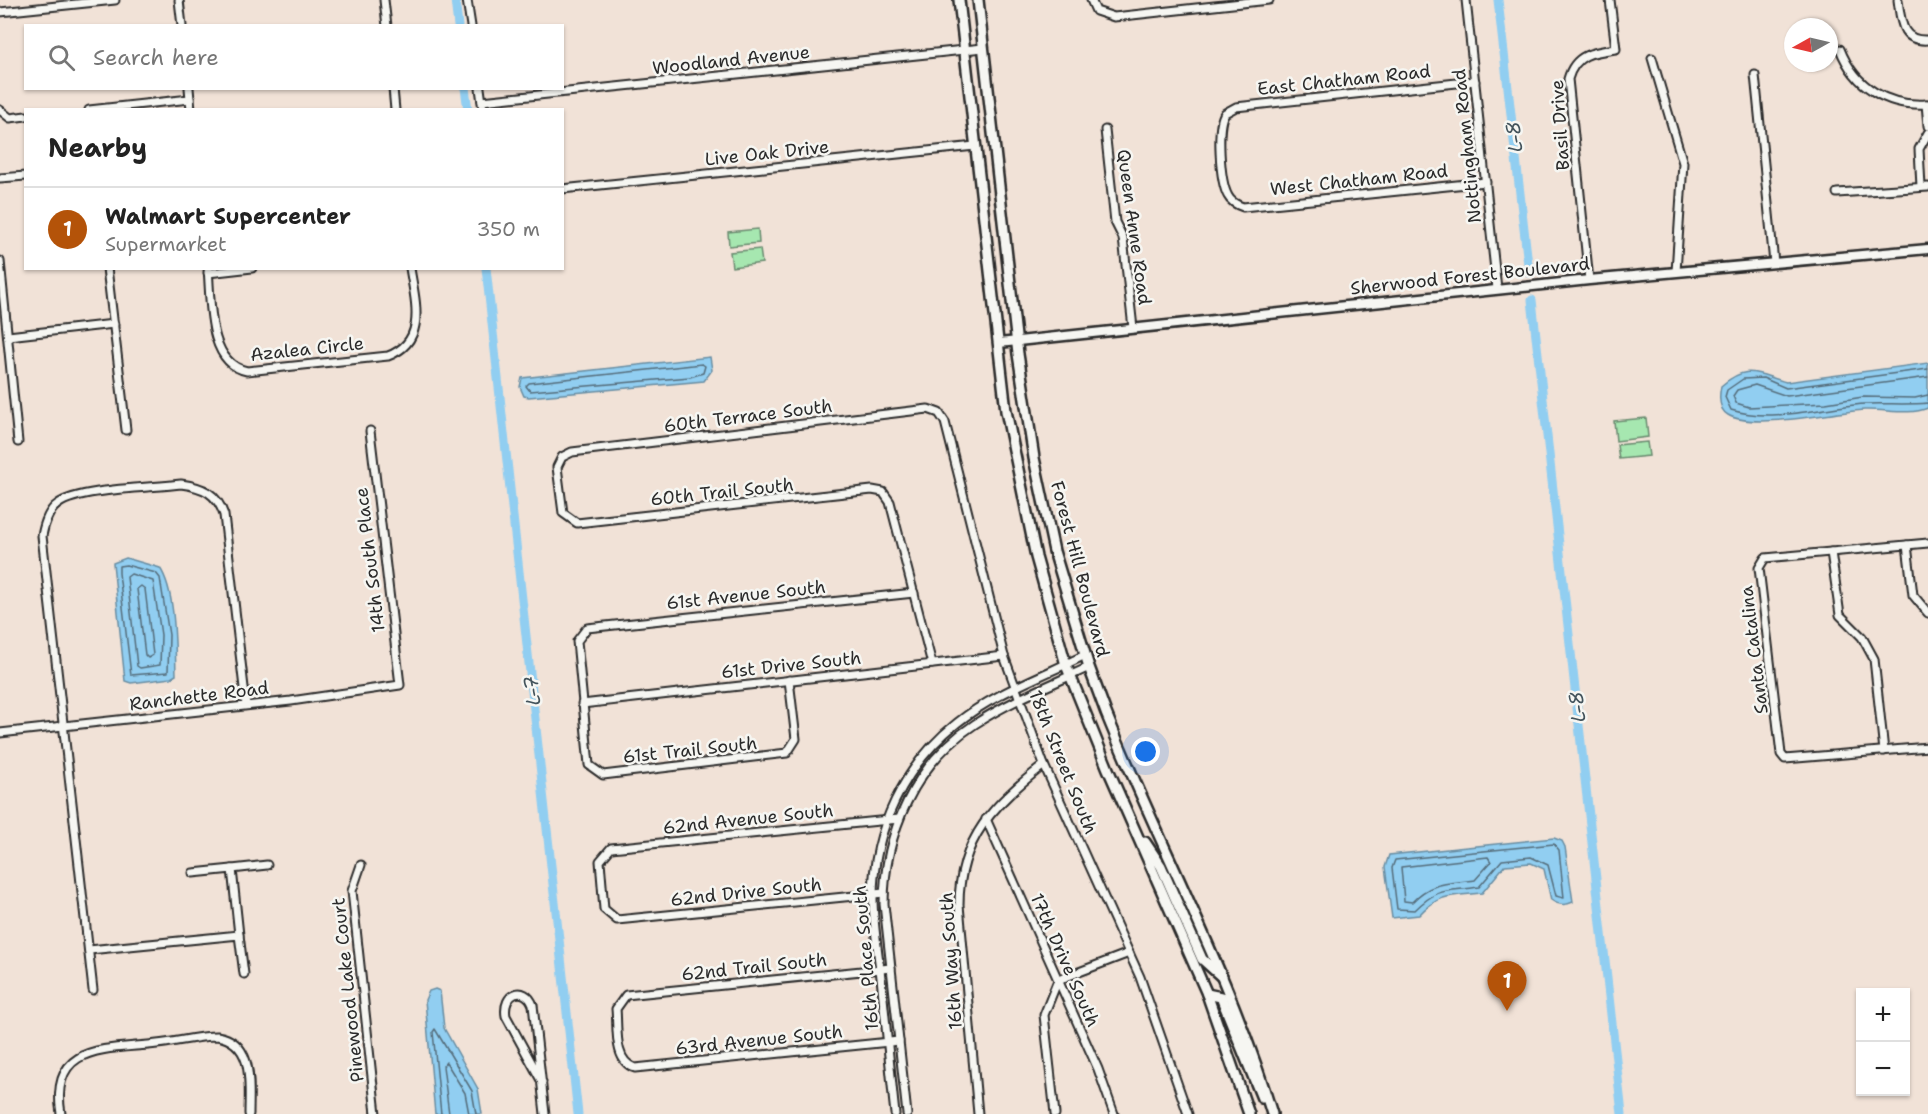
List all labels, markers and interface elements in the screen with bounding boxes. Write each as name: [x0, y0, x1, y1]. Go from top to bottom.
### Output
north arrow: [1784, 18, 1838, 72]
search box: [24, 24, 564, 90]
street label: Woodland Avenue: [651, 40, 811, 80]
icon: search: [45, 41, 78, 74]
text: Search here: [93, 43, 219, 72]
street label: East Chatham Road: [1256, 59, 1432, 101]
street label: Nottingham Road: [1447, 68, 1487, 224]
street label: Basil Drive: [1545, 79, 1575, 171]
water label: L-8: [1499, 120, 1529, 154]
text: Nearby: [48, 130, 147, 165]
street label: Live Oak Drive: [704, 135, 830, 171]
street label: Queen Anne Road: [1111, 148, 1157, 306]
street label: West Chatham Road: [1269, 159, 1449, 201]
text: Walmart Supercenter: [105, 202, 351, 231]
text: 1: [63, 216, 72, 242]
text: 350 m: [476, 216, 540, 242]
text: Supermarket: [105, 231, 227, 257]
street label: Sherwood Forest Boulevard: [1349, 251, 1591, 301]
street label: Azalea Circle: [249, 331, 365, 367]
street label: 60th Terrace South: [662, 394, 834, 438]
street label: 60th Trail South: [649, 473, 795, 511]
street label: Forest Hill Boulevard: [1045, 478, 1115, 660]
street label: 14th South Place: [349, 486, 391, 634]
street label: 61st Avenue South: [665, 575, 827, 615]
street label: Santa Catalina: [1734, 584, 1774, 716]
street label: 61st Drive South: [720, 646, 862, 684]
water label: L-7: [518, 675, 546, 707]
street label: Ranchette Road: [128, 676, 270, 716]
street label: 18th Street South: [1023, 686, 1103, 838]
water label: L-8: [1562, 690, 1592, 724]
street label: 61st Trail South: [622, 731, 758, 769]
your location: [1131, 737, 1160, 766]
street label: 62nd Avenue South: [662, 798, 834, 840]
street label: 62nd Drive South: [669, 872, 823, 912]
street label: 16th Place South: [848, 884, 884, 1032]
street label: 17th Drive South: [1025, 889, 1105, 1031]
street label: 16th Way South: [934, 891, 968, 1031]
street label: Pinewood Lake Court: [326, 896, 370, 1083]
street label: 62nd Trail South: [680, 947, 828, 987]
pin: 1: [1488, 962, 1526, 1011]
map controls: [1856, 988, 1910, 1096]
button: +: [1856, 988, 1910, 1042]
street label: 63rd Avenue South: [674, 1019, 844, 1061]
button: −: [1856, 1042, 1910, 1096]

